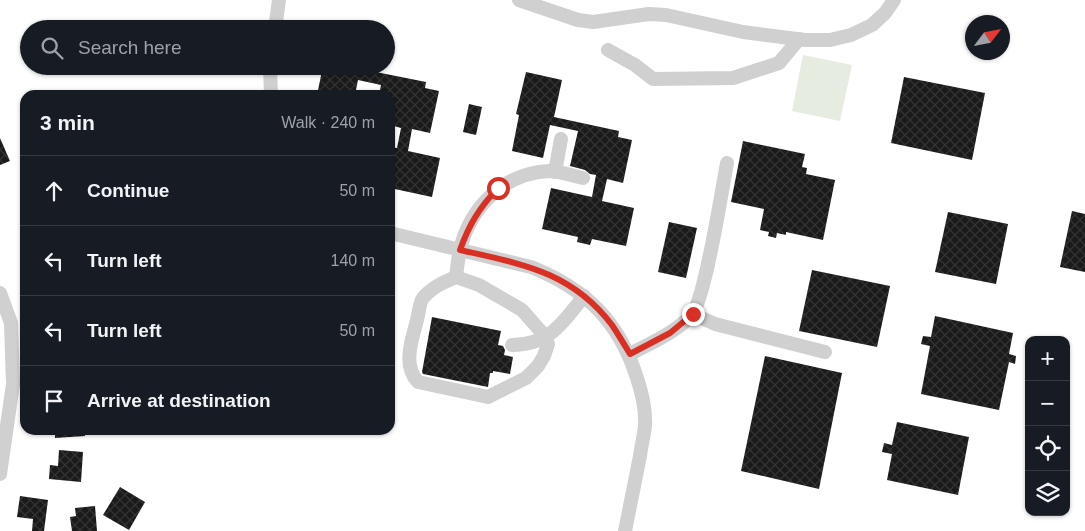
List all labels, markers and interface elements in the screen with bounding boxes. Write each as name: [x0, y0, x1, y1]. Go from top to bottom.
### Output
north arrow: [965, 15, 1010, 60]
search box: [20, 20, 395, 75]
icon: search: [38, 34, 66, 62]
text: Search here: [78, 37, 182, 58]
text: 3 min: [40, 111, 95, 134]
text: Walk · 240 m: [281, 114, 375, 131]
icon: ahead: [40, 177, 68, 205]
route start: [487, 177, 510, 200]
text: Continue: [87, 180, 169, 201]
text: 50 m: [339, 182, 375, 199]
icon: left: [40, 247, 68, 275]
text: Turn left: [87, 250, 162, 271]
text: 140 m: [331, 252, 375, 269]
route end: [682, 303, 705, 326]
icon: left: [40, 317, 68, 345]
text: Turn left: [87, 320, 162, 341]
text: 50 m: [339, 322, 375, 339]
map controls: [1025, 336, 1070, 516]
button: +: [1025, 336, 1070, 381]
button: −: [1025, 381, 1070, 426]
icon: arrive: [40, 387, 68, 415]
text: Arrive at destination: [87, 390, 271, 411]
button: locate: [1025, 426, 1070, 471]
button: layers: [1025, 471, 1070, 516]

